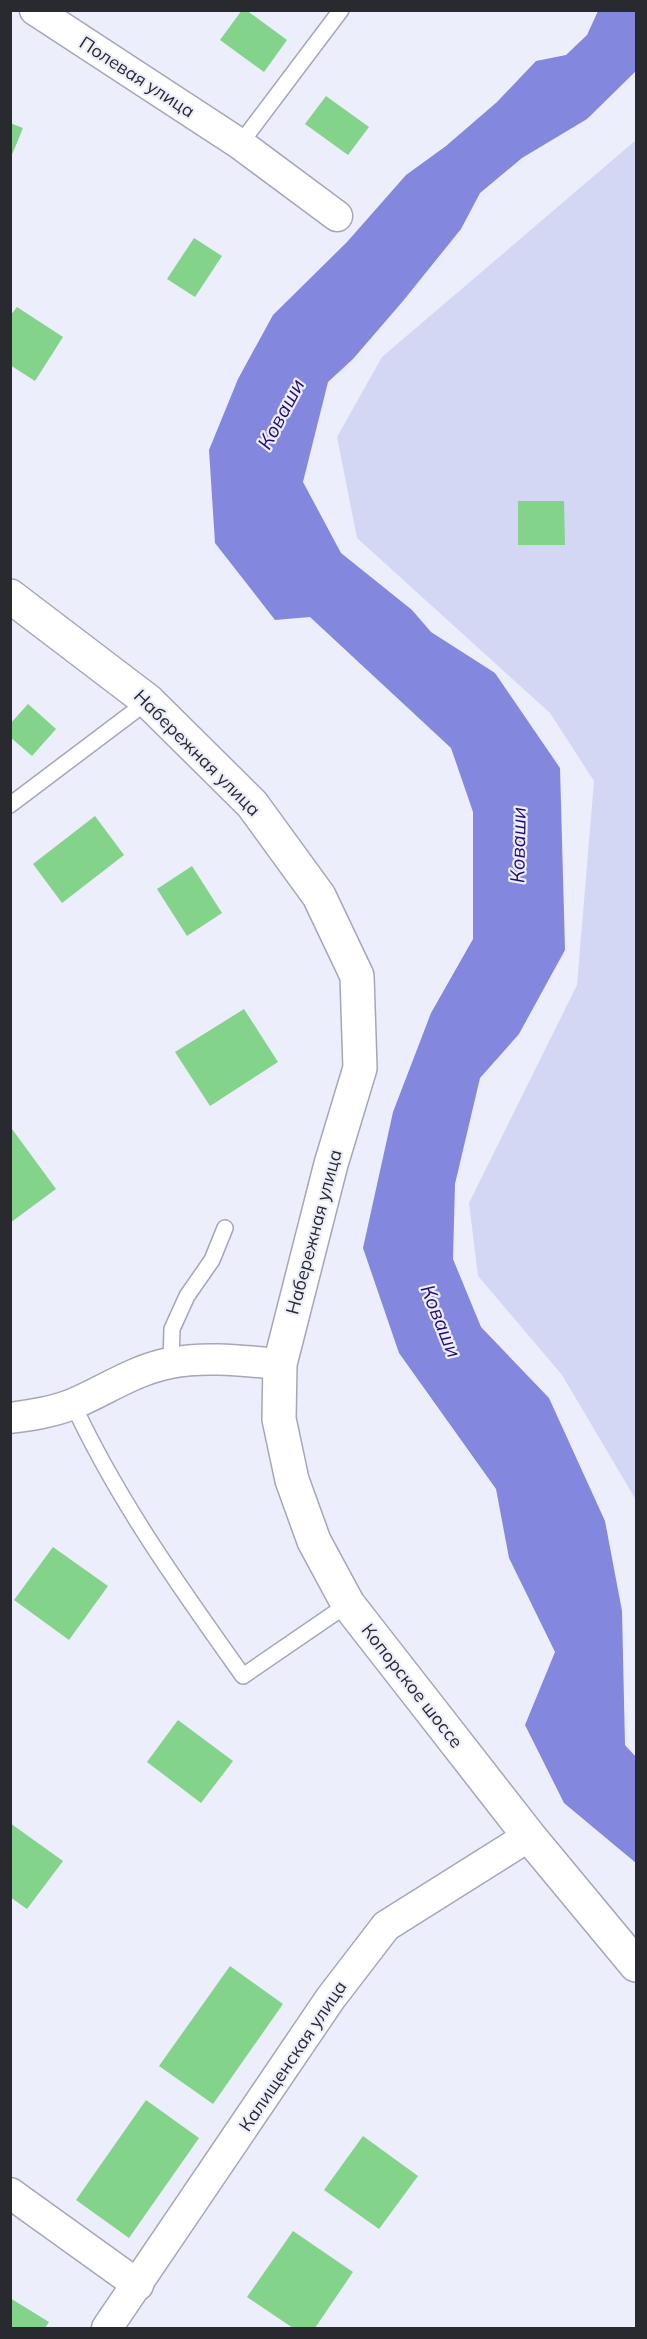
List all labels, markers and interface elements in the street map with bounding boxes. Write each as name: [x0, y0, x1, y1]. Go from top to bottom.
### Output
street label: Полевая улица: [75, 31, 199, 122]
water label: Коваши: [252, 374, 310, 453]
street label: Набережная улица: [129, 685, 265, 821]
water label: Коваши: [504, 807, 531, 883]
street label: Набережная улица: [280, 1147, 347, 1317]
water label: Коваши: [416, 1281, 467, 1361]
street label: Копорское шоссе: [357, 1619, 468, 1752]
street label: Калищенская улица: [234, 1976, 352, 2135]

